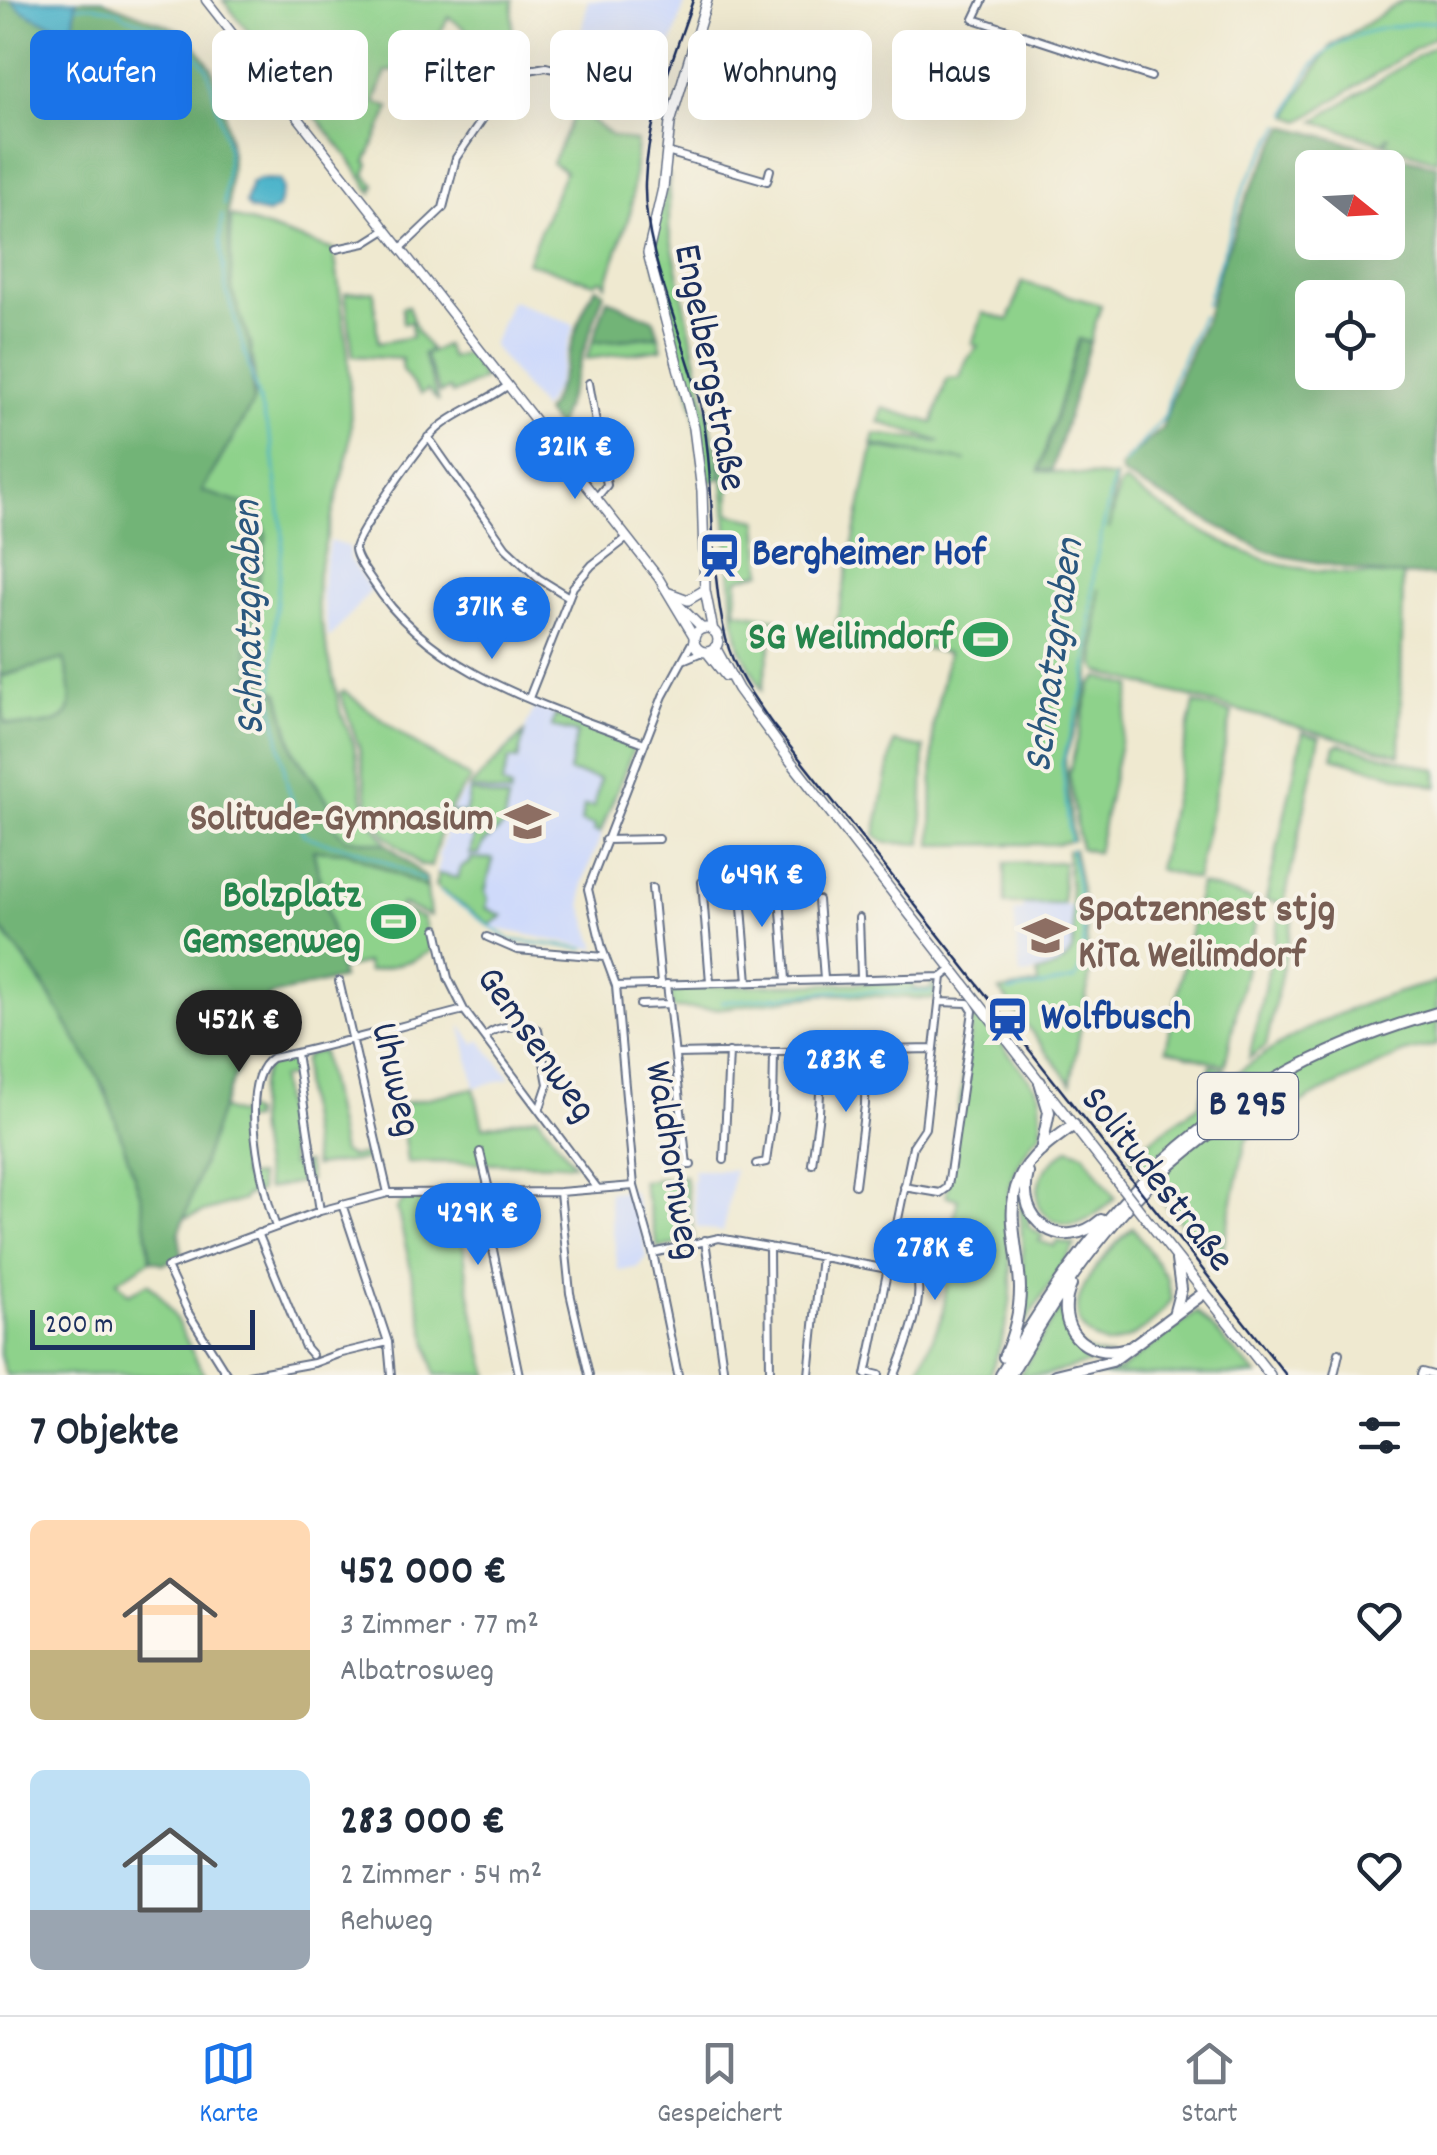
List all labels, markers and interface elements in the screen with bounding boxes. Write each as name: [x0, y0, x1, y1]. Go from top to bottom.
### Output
chip: Kaufen: [30, 30, 192, 120]
chip: Mieten: [212, 30, 368, 120]
chip: Filter: [388, 30, 530, 120]
chip: Neu: [550, 30, 668, 120]
chip: Wohnung: [688, 30, 872, 120]
chip: Haus: [892, 30, 1026, 120]
north arrow: [1295, 150, 1405, 260]
map controls: [1295, 150, 1405, 390]
street label: Engelbergstraße: [655, 240, 759, 496]
button: locate: [1295, 280, 1405, 390]
pin: 321K €: [494, 417, 656, 502]
text: 321K €: [537, 426, 613, 472]
water label: Schnatzgraben: [220, 498, 284, 736]
place label: Bergheimer Hof: [752, 528, 988, 585]
station icon: Bergheimer Hof: [695, 532, 743, 580]
water label: Schnatzgraben: [1011, 534, 1103, 777]
pin: 371K €: [411, 577, 573, 662]
text: 371K €: [455, 586, 529, 632]
place label: SG Weilimdorf: [748, 612, 955, 669]
sports icon: SG Weilimdorf: [962, 616, 1010, 664]
place label: Solitude-Gymnasium: [190, 793, 494, 850]
school or university icon: Solitude-Gymnasium: [503, 797, 551, 845]
pin: 649K €: [681, 845, 843, 930]
text: 649K €: [720, 854, 804, 900]
place label: Bolzplatz Gemsenweg: [182, 870, 362, 973]
place label: Spatzennest stjg KiTa Weilimdorf: [1078, 884, 1335, 987]
sports icon: Bolzplatz Gemsenweg: [370, 897, 418, 945]
school or university icon: Spatzennest stjg KiTa Weilimdorf: [1021, 911, 1069, 959]
street label: Gemsenweg: [459, 956, 609, 1136]
pin: 452K €: [158, 990, 320, 1075]
place label: Wolfbusch: [1041, 992, 1191, 1049]
station icon: Wolfbusch: [984, 996, 1032, 1044]
text: 452K €: [198, 999, 280, 1045]
street label: Uhuweg: [352, 1017, 434, 1143]
pin: 283K €: [765, 1030, 927, 1115]
text: 283K €: [806, 1039, 887, 1085]
street label: Waldhornweg: [626, 1058, 714, 1264]
road number: B 295: [1198, 1073, 1298, 1139]
street label: Solitudestraße: [1064, 1076, 1246, 1286]
pin: 429K €: [397, 1183, 559, 1268]
text: 429K €: [437, 1192, 519, 1238]
pin: 278K €: [854, 1218, 1016, 1303]
text: 278K €: [895, 1227, 975, 1273]
scale bar: [30, 1305, 255, 1350]
text: 200 m: [45, 1307, 113, 1347]
text: 7 Objekte: [30, 1405, 179, 1465]
icon: filters: [1352, 1408, 1407, 1463]
text: 452 000 €: [340, 1544, 507, 1604]
icon: home: [110, 1560, 230, 1680]
icon: heart: [1352, 1593, 1407, 1648]
text: 3 Zimmer · 77 m²: [340, 1604, 539, 1650]
text: Albatrosweg: [340, 1650, 494, 1696]
text: 283 000 €: [340, 1794, 505, 1854]
icon: home: [110, 1810, 230, 1930]
icon: heart: [1352, 1843, 1407, 1898]
text: 2 Zimmer · 54 m²: [340, 1854, 542, 1900]
text: Rehweg: [340, 1900, 433, 1946]
tab: Karte: [199, 2036, 258, 2136]
tab: Gespeichert: [657, 2036, 783, 2136]
tab: Start: [1181, 2036, 1238, 2136]

